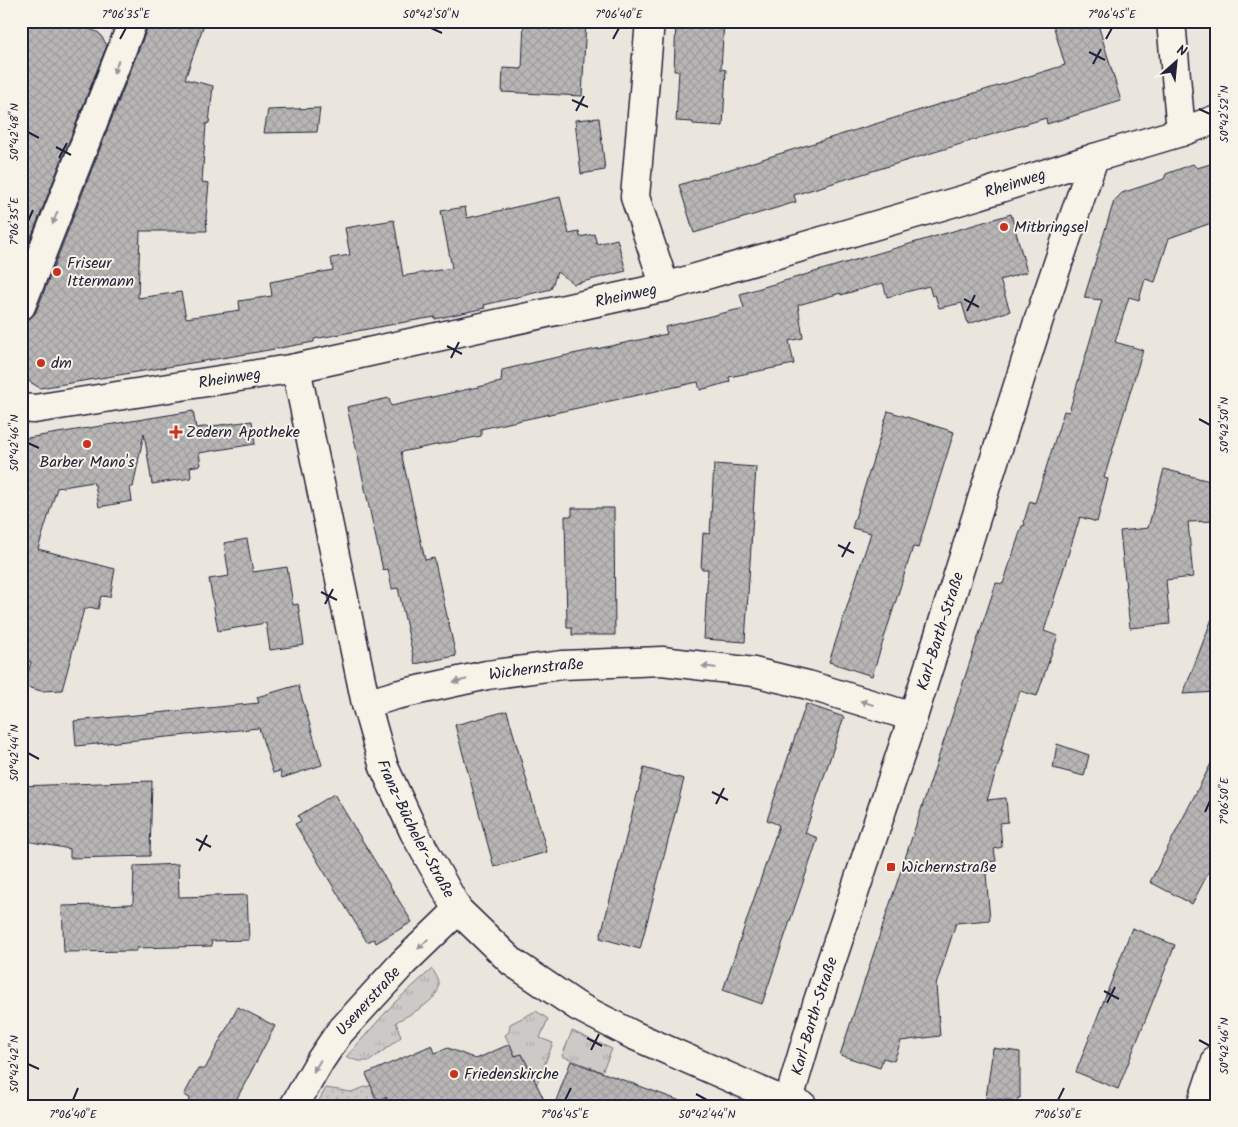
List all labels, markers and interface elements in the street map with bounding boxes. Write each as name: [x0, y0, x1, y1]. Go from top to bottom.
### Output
text: 7°06'35"E: [102, 5, 151, 24]
text: 50°42'50"N: [403, 5, 459, 24]
text: 7°06'40"E: [595, 5, 644, 24]
text: 7°06'45"E: [1088, 5, 1137, 24]
north arrow: [1150, 38, 1200, 88]
text: N: [1173, 39, 1191, 63]
one-way arrow: [112, 60, 120, 75]
text: 50°42'52"N: [1215, 85, 1234, 143]
text: 50°42'48"N: [5, 103, 24, 161]
street label: Rheinweg: [981, 162, 1049, 205]
text: 7°06'35"E: [5, 196, 24, 245]
one-way arrow: [51, 211, 59, 226]
place label: Mitbringsel: [1014, 215, 1088, 240]
marker: Mitbringsel: [998, 221, 1010, 233]
place label: Friseur Ittermann: [67, 251, 134, 294]
marker: Friseur Ittermann: [51, 266, 63, 278]
street label: Rheinweg: [592, 277, 659, 315]
place label: dm: [51, 351, 72, 376]
marker: dm: [35, 357, 47, 369]
street label: Rheinweg: [196, 361, 263, 396]
text: 50°42'50"N: [1215, 397, 1234, 453]
text: 50°42'46"N: [5, 414, 24, 472]
place label: Zedern Apotheke: [186, 420, 300, 445]
marker: Zedern Apotheke: [170, 426, 182, 438]
marker: Barber Mano's: [81, 438, 93, 450]
place label: Barber Mano's: [39, 450, 135, 475]
street label: Karl-Barth-Straße: [910, 569, 971, 693]
street label: Wichernstraße: [487, 652, 584, 687]
one-way arrow: [700, 663, 716, 671]
one-way arrow: [453, 677, 468, 685]
one-way arrow: [859, 698, 874, 706]
text: 50°42'44"N: [5, 724, 24, 782]
street label: Franz-Bücheler-Straße: [370, 757, 461, 903]
text: 7°06'50"E: [1215, 776, 1234, 825]
place label: Wichernstraße: [901, 855, 996, 880]
marker: Wichernstraße: [885, 861, 897, 873]
one-way arrow: [418, 937, 430, 949]
street label: Karl-Barth-Straße: [784, 953, 844, 1078]
street label: Usenerstraße: [330, 961, 407, 1042]
text: 50°42'46"N: [1215, 1017, 1234, 1075]
text: 50°42'42"N: [5, 1035, 24, 1093]
one-way arrow: [313, 1058, 321, 1073]
place label: Friedenskirche: [464, 1062, 559, 1087]
marker: Friedenskirche: [448, 1068, 460, 1080]
text: 7°06'40"E: [49, 1105, 98, 1124]
text: 7°06'45"E: [541, 1105, 590, 1124]
text: 50°42'44"N: [678, 1105, 736, 1124]
text: 7°06'50"E: [1034, 1105, 1083, 1124]

